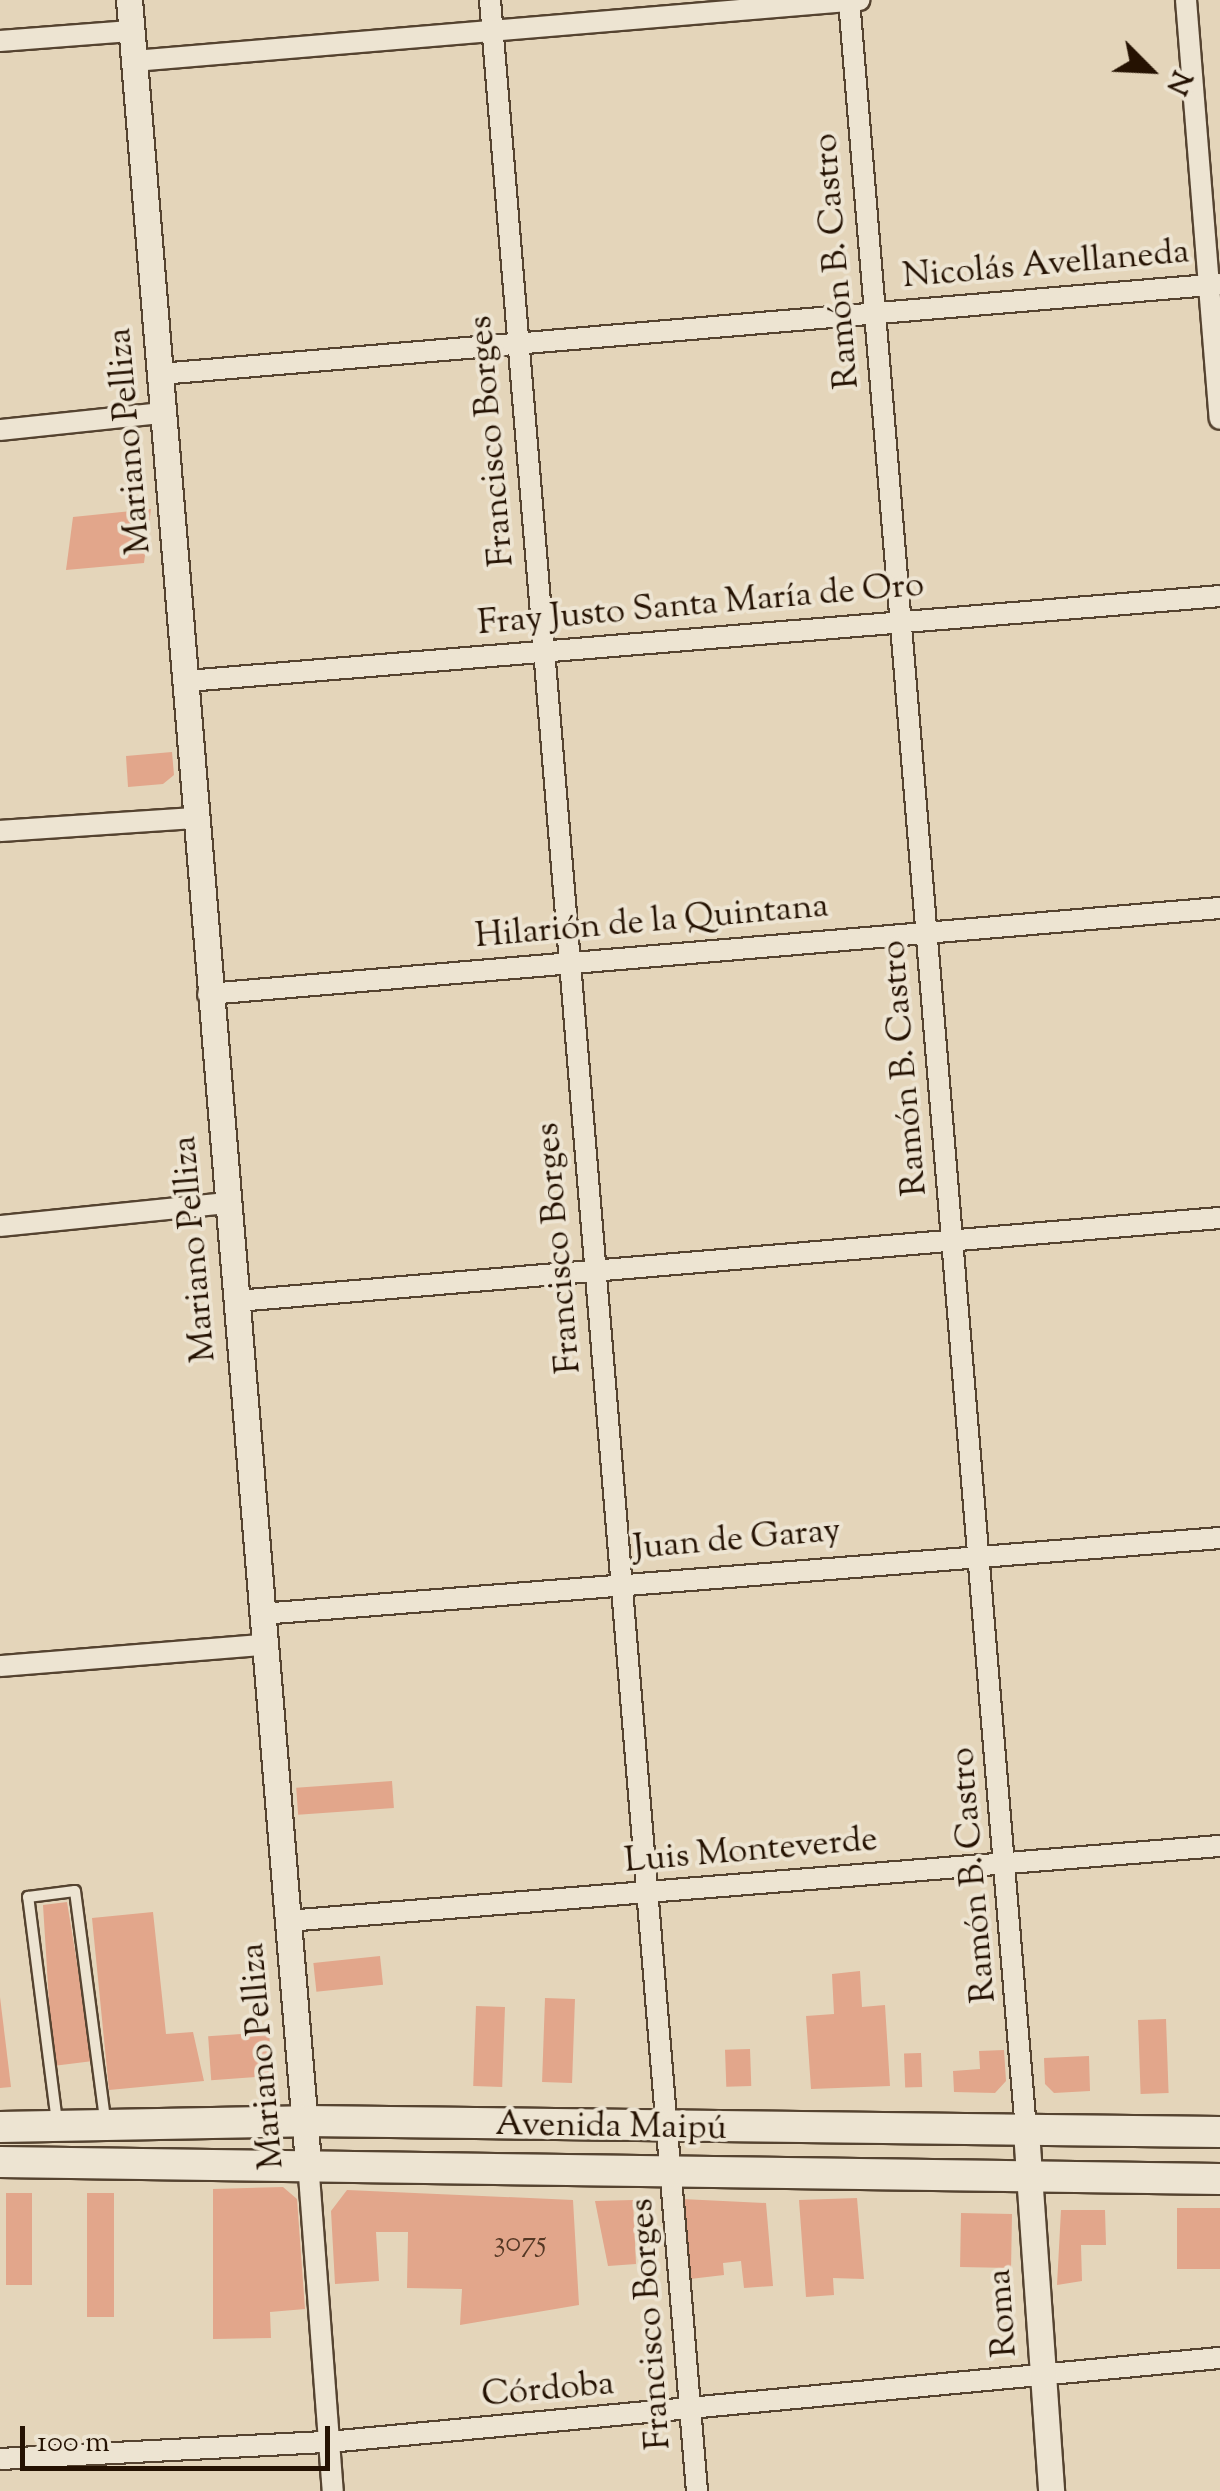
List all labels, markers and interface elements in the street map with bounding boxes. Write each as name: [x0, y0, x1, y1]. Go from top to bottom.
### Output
north arrow: [1100, 20, 1200, 120]
text: N: [1155, 64, 1200, 101]
street label: Ramón B. Castro: [806, 131, 870, 391]
street label: Nicolás Avellaneda: [901, 233, 1191, 299]
street label: Francisco Borges: [461, 314, 525, 568]
street label: Mariano Pelliza: [100, 326, 162, 556]
street label: Fray Justo Santa María de Oro: [476, 566, 926, 646]
street label: Hilarión de la Quintana: [474, 887, 830, 959]
street label: Ramón B. Castro: [874, 938, 938, 1198]
street label: Francisco Borges: [528, 1121, 592, 1375]
street label: Mariano Pelliza: [165, 1134, 227, 1364]
street label: Juan de Garay: [631, 1511, 843, 1571]
street label: Ramón B. Castro: [943, 1745, 1007, 2005]
street label: Luis Monteverde: [623, 1820, 879, 1884]
street label: Mariano Pelliza: [233, 1941, 295, 2171]
street label: Avenida Maipú: [495, 2105, 727, 2151]
street label: Francisco Borges: [622, 2197, 682, 2451]
house number: 3075: [493, 2226, 547, 2262]
street label: Roma: [980, 2267, 1028, 2359]
street label: Córdoba: [480, 2364, 616, 2418]
scale bar: [25, 2406, 335, 2468]
text: 100 m: [37, 2422, 110, 2465]

